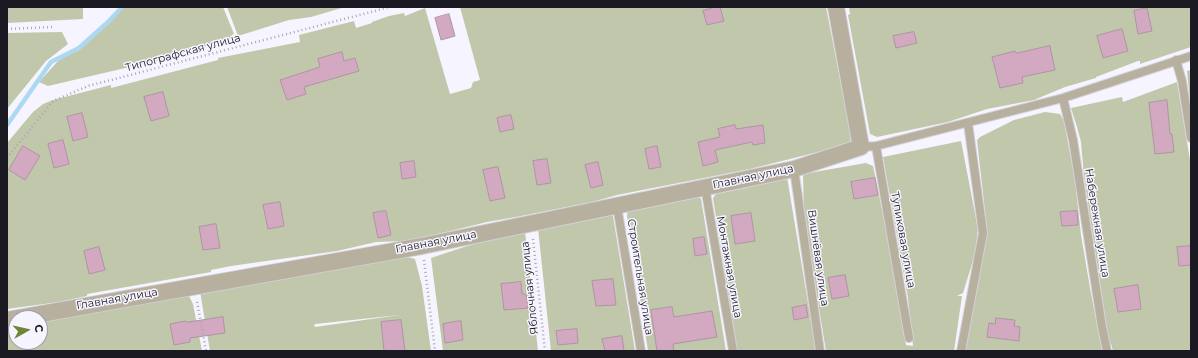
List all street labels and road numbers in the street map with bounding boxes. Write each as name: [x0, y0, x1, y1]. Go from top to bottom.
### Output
street label: Типографская улица: [124, 31, 242, 75]
street label: Главная улица: [711, 162, 795, 192]
street label: Набережная улица: [1082, 167, 1112, 279]
street label: Тупиковая улица: [888, 191, 918, 289]
street label: Вишнёвая улица: [805, 209, 831, 307]
street label: Монтажная улица: [714, 215, 744, 319]
street label: Строительная улица: [624, 218, 656, 336]
street label: Главная улица: [394, 228, 478, 256]
street label: Яблочная улица: [519, 241, 541, 335]
street label: Главная улица: [75, 285, 159, 313]

